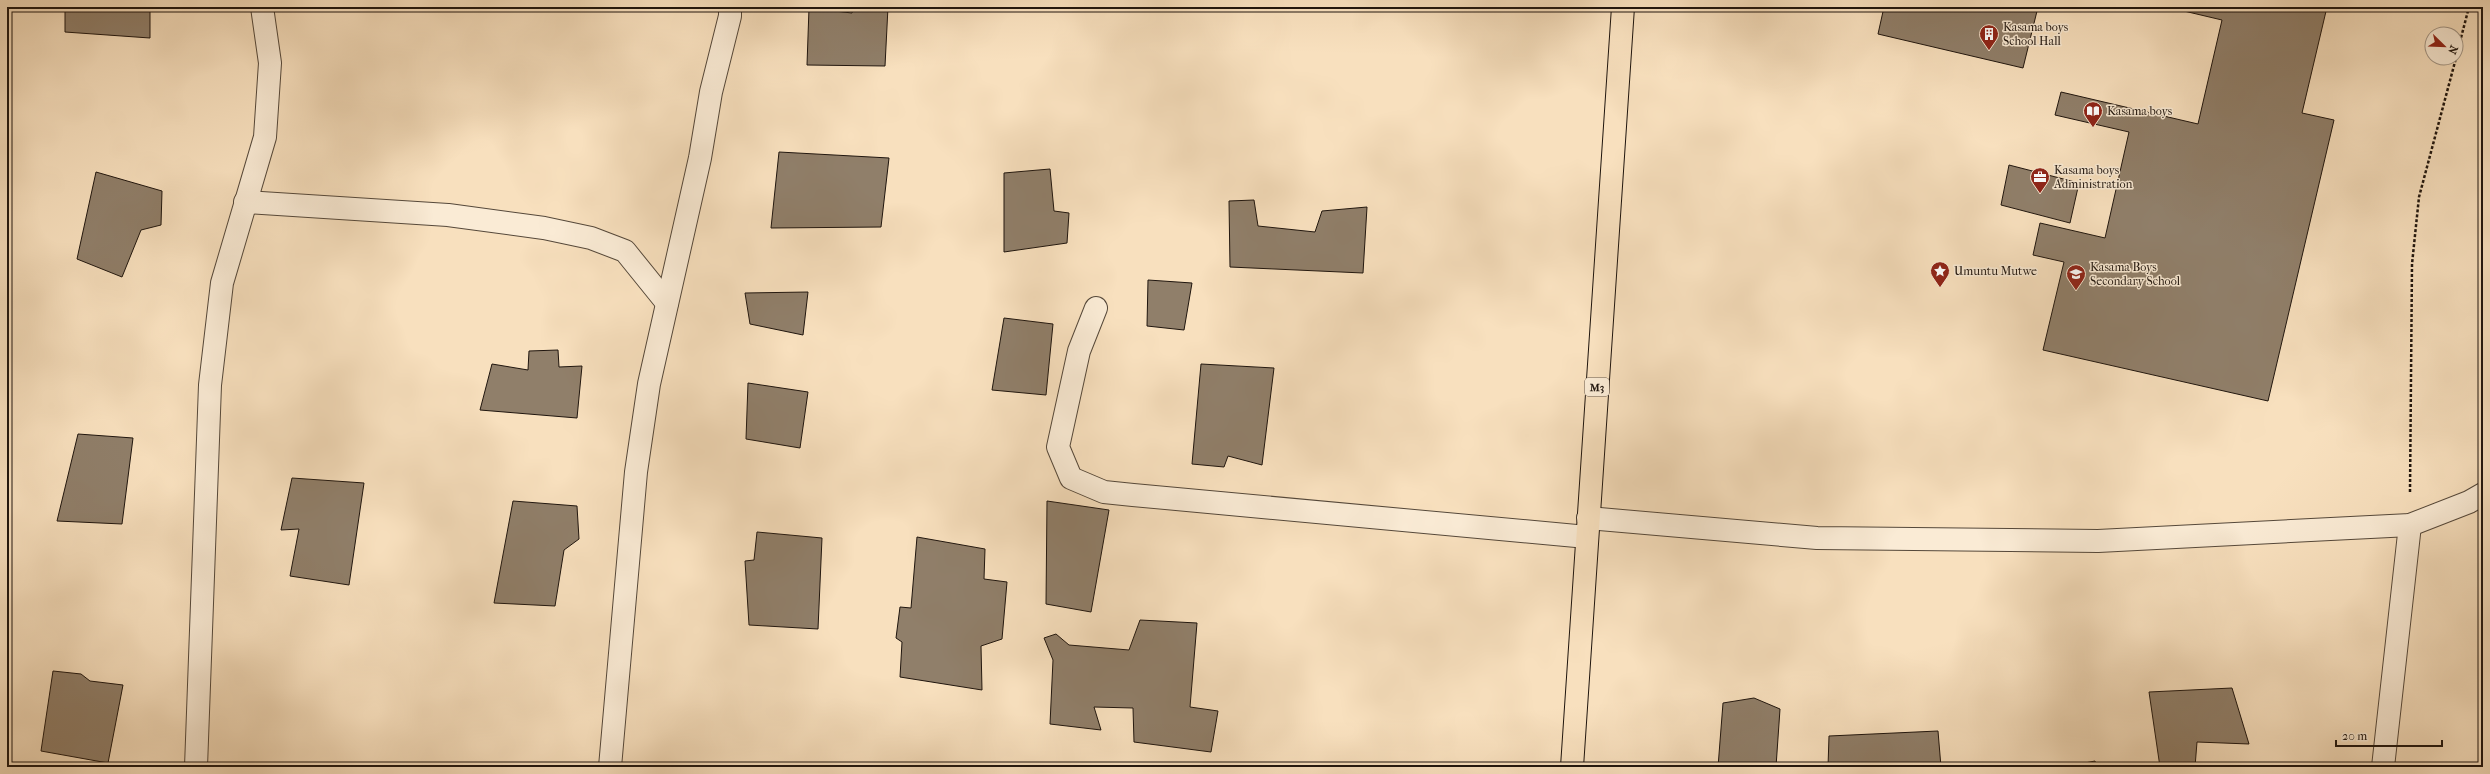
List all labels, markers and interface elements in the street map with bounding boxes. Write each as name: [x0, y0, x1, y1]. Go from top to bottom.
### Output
place label: Kasama boys School Hall: [2003, 20, 2069, 48]
building icon: Kasama boys School Hall: [1978, 23, 2000, 51]
north arrow: [2424, 26, 2464, 66]
text: N: [2445, 43, 2460, 57]
library icon: Kasama boys: [2082, 100, 2104, 128]
place label: Kasama boys: [2107, 104, 2173, 118]
place label: Kasama boys Administration: [2053, 163, 2132, 191]
office icon: Kasama boys Administration: [2029, 166, 2051, 194]
place icon: Umuntu Mutwe: [1929, 260, 1951, 288]
place label: Kasama Boys Secondary School: [2090, 260, 2181, 288]
school or university icon: Kasama Boys Secondary School: [2065, 263, 2087, 291]
place label: Umuntu Mutwe: [1954, 264, 2037, 278]
road number: M3: [1585, 378, 1609, 396]
scale bar: [2336, 722, 2442, 748]
text: 20 m: [2342, 729, 2367, 743]

